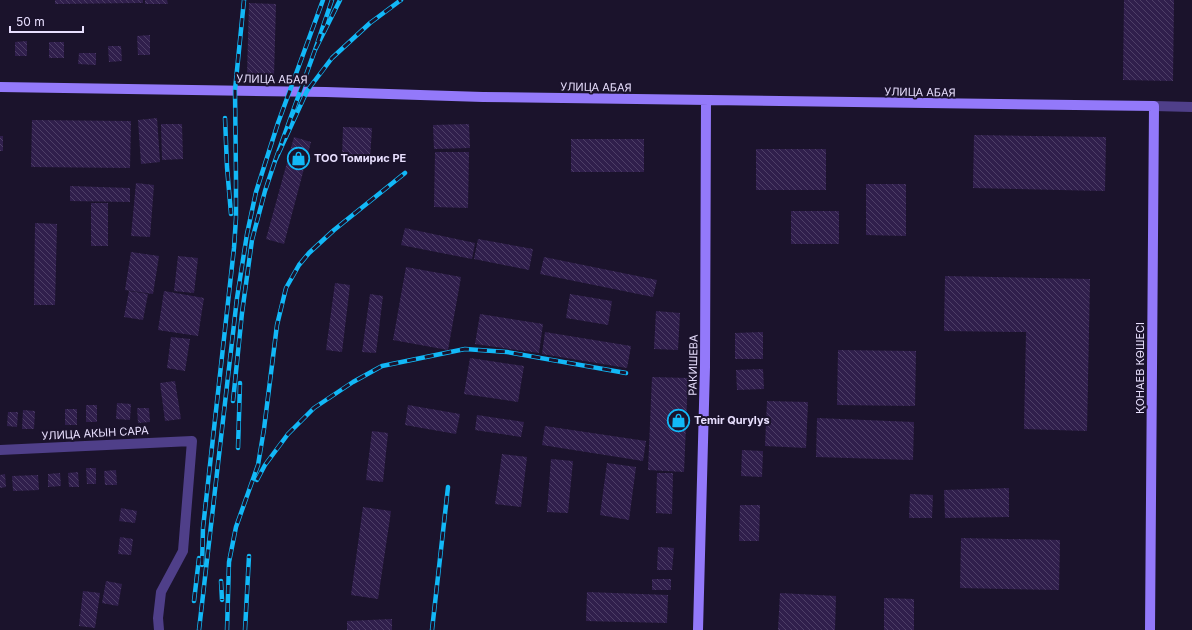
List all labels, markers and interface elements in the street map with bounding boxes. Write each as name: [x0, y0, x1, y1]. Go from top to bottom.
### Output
scale bar: [10, 8, 83, 34]
text: 50 m: [16, 14, 45, 29]
street label: УЛИЦА АБАЯ: [236, 71, 308, 87]
street label: УЛИЦА АБАЯ: [560, 79, 632, 95]
street label: УЛИЦА АБАЯ: [884, 84, 956, 100]
shop icon: ТОО Томирис РЕ: [286, 145, 312, 171]
place label: ТОО Томирис РЕ: [314, 151, 407, 165]
street label: ҚОНАЕВ КӨШЕСІ: [1133, 322, 1147, 414]
street label: РАКИШЕВА: [685, 334, 701, 396]
shop icon: Temir Qurylys: [665, 407, 691, 433]
place label: Temir Qurylys: [694, 413, 770, 427]
street label: УЛИЦА АКЫН САРА: [41, 423, 149, 443]

